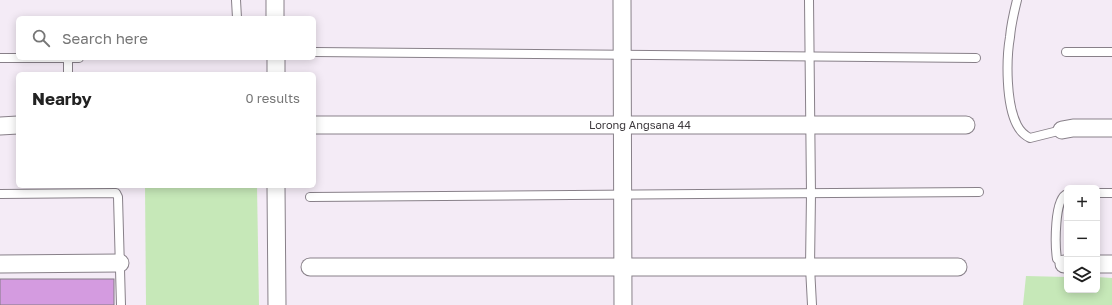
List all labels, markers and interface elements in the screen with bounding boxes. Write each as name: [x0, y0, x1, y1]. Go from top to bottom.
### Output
search box: [16, 16, 316, 60]
icon: search: [30, 27, 52, 49]
text: Search here: [62, 29, 148, 47]
text: Nearby: [32, 88, 92, 109]
text: 0 results: [245, 90, 300, 106]
street label: Lorong Angsana 44: [589, 118, 691, 131]
map controls: [1064, 185, 1100, 293]
button: +: [1064, 185, 1100, 221]
button: −: [1064, 221, 1100, 257]
button: layers: [1064, 257, 1100, 293]

